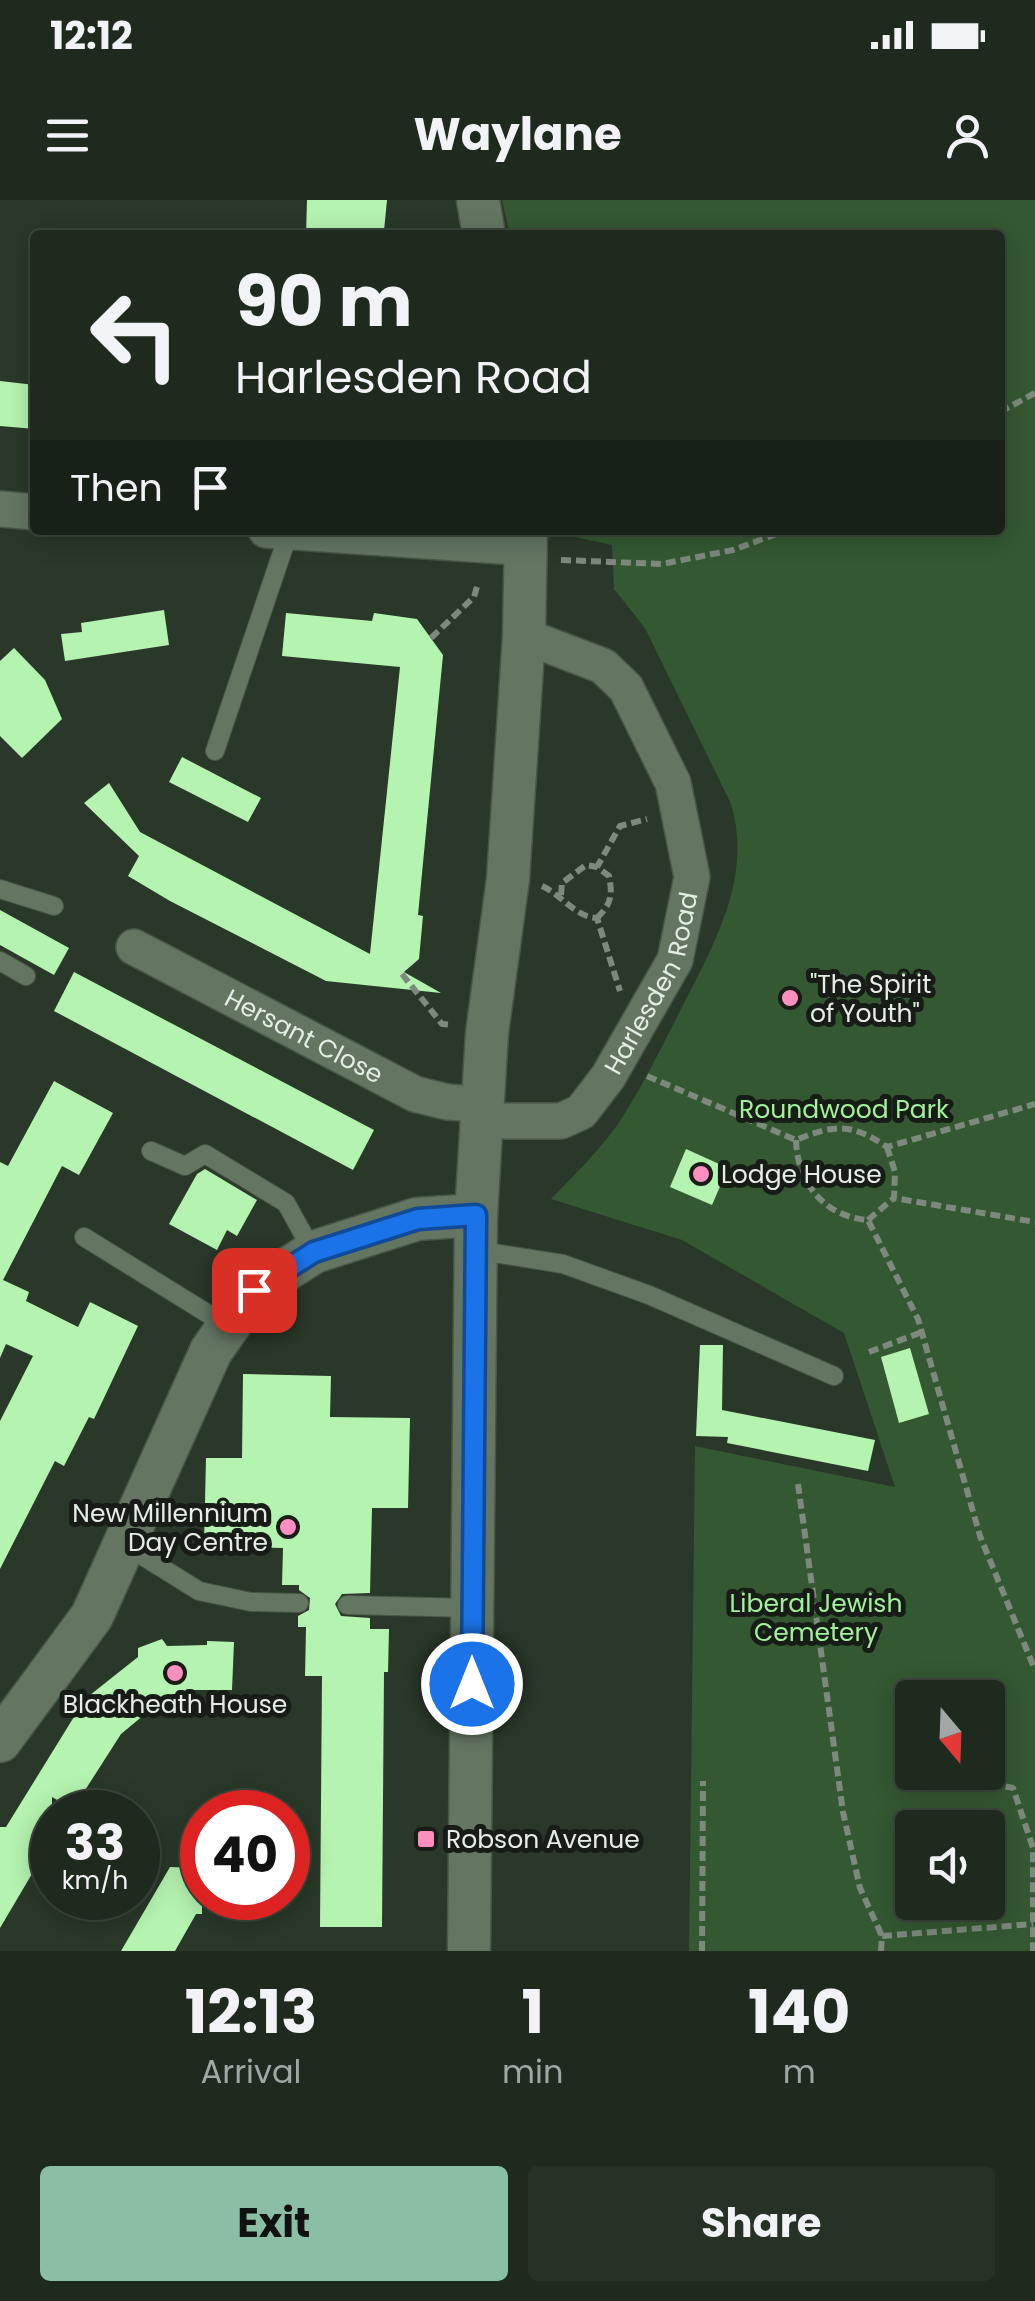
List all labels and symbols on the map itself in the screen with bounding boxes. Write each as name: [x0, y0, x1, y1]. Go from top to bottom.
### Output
street label: Harlesden Road: [596, 889, 706, 1081]
place label: "The Spirit of Youth": [810, 967, 931, 1031]
street label: Hersant Close: [219, 980, 389, 1092]
marker: "The Spirit of Youth": [779, 987, 801, 1009]
park label: Roundwood Park: [739, 1092, 949, 1127]
place label: Lodge House: [721, 1157, 882, 1192]
marker: Lodge House: [690, 1163, 712, 1185]
pin: [212, 1248, 297, 1333]
place label: New Millennium Day Centre: [72, 1496, 268, 1560]
marker: New Millennium Day Centre: [277, 1516, 299, 1538]
park label: Liberal Jewish Cemetery: [730, 1586, 902, 1650]
position arrow: [420, 1632, 524, 1736]
marker: Blackheath House: [164, 1662, 186, 1684]
north arrow: [895, 1680, 1005, 1790]
place label: Blackheath House: [63, 1687, 287, 1722]
speed limit sign: 40: [180, 1790, 310, 1920]
place label: Robson Avenue: [446, 1822, 640, 1857]
marker: Robson Avenue: [415, 1828, 437, 1850]

